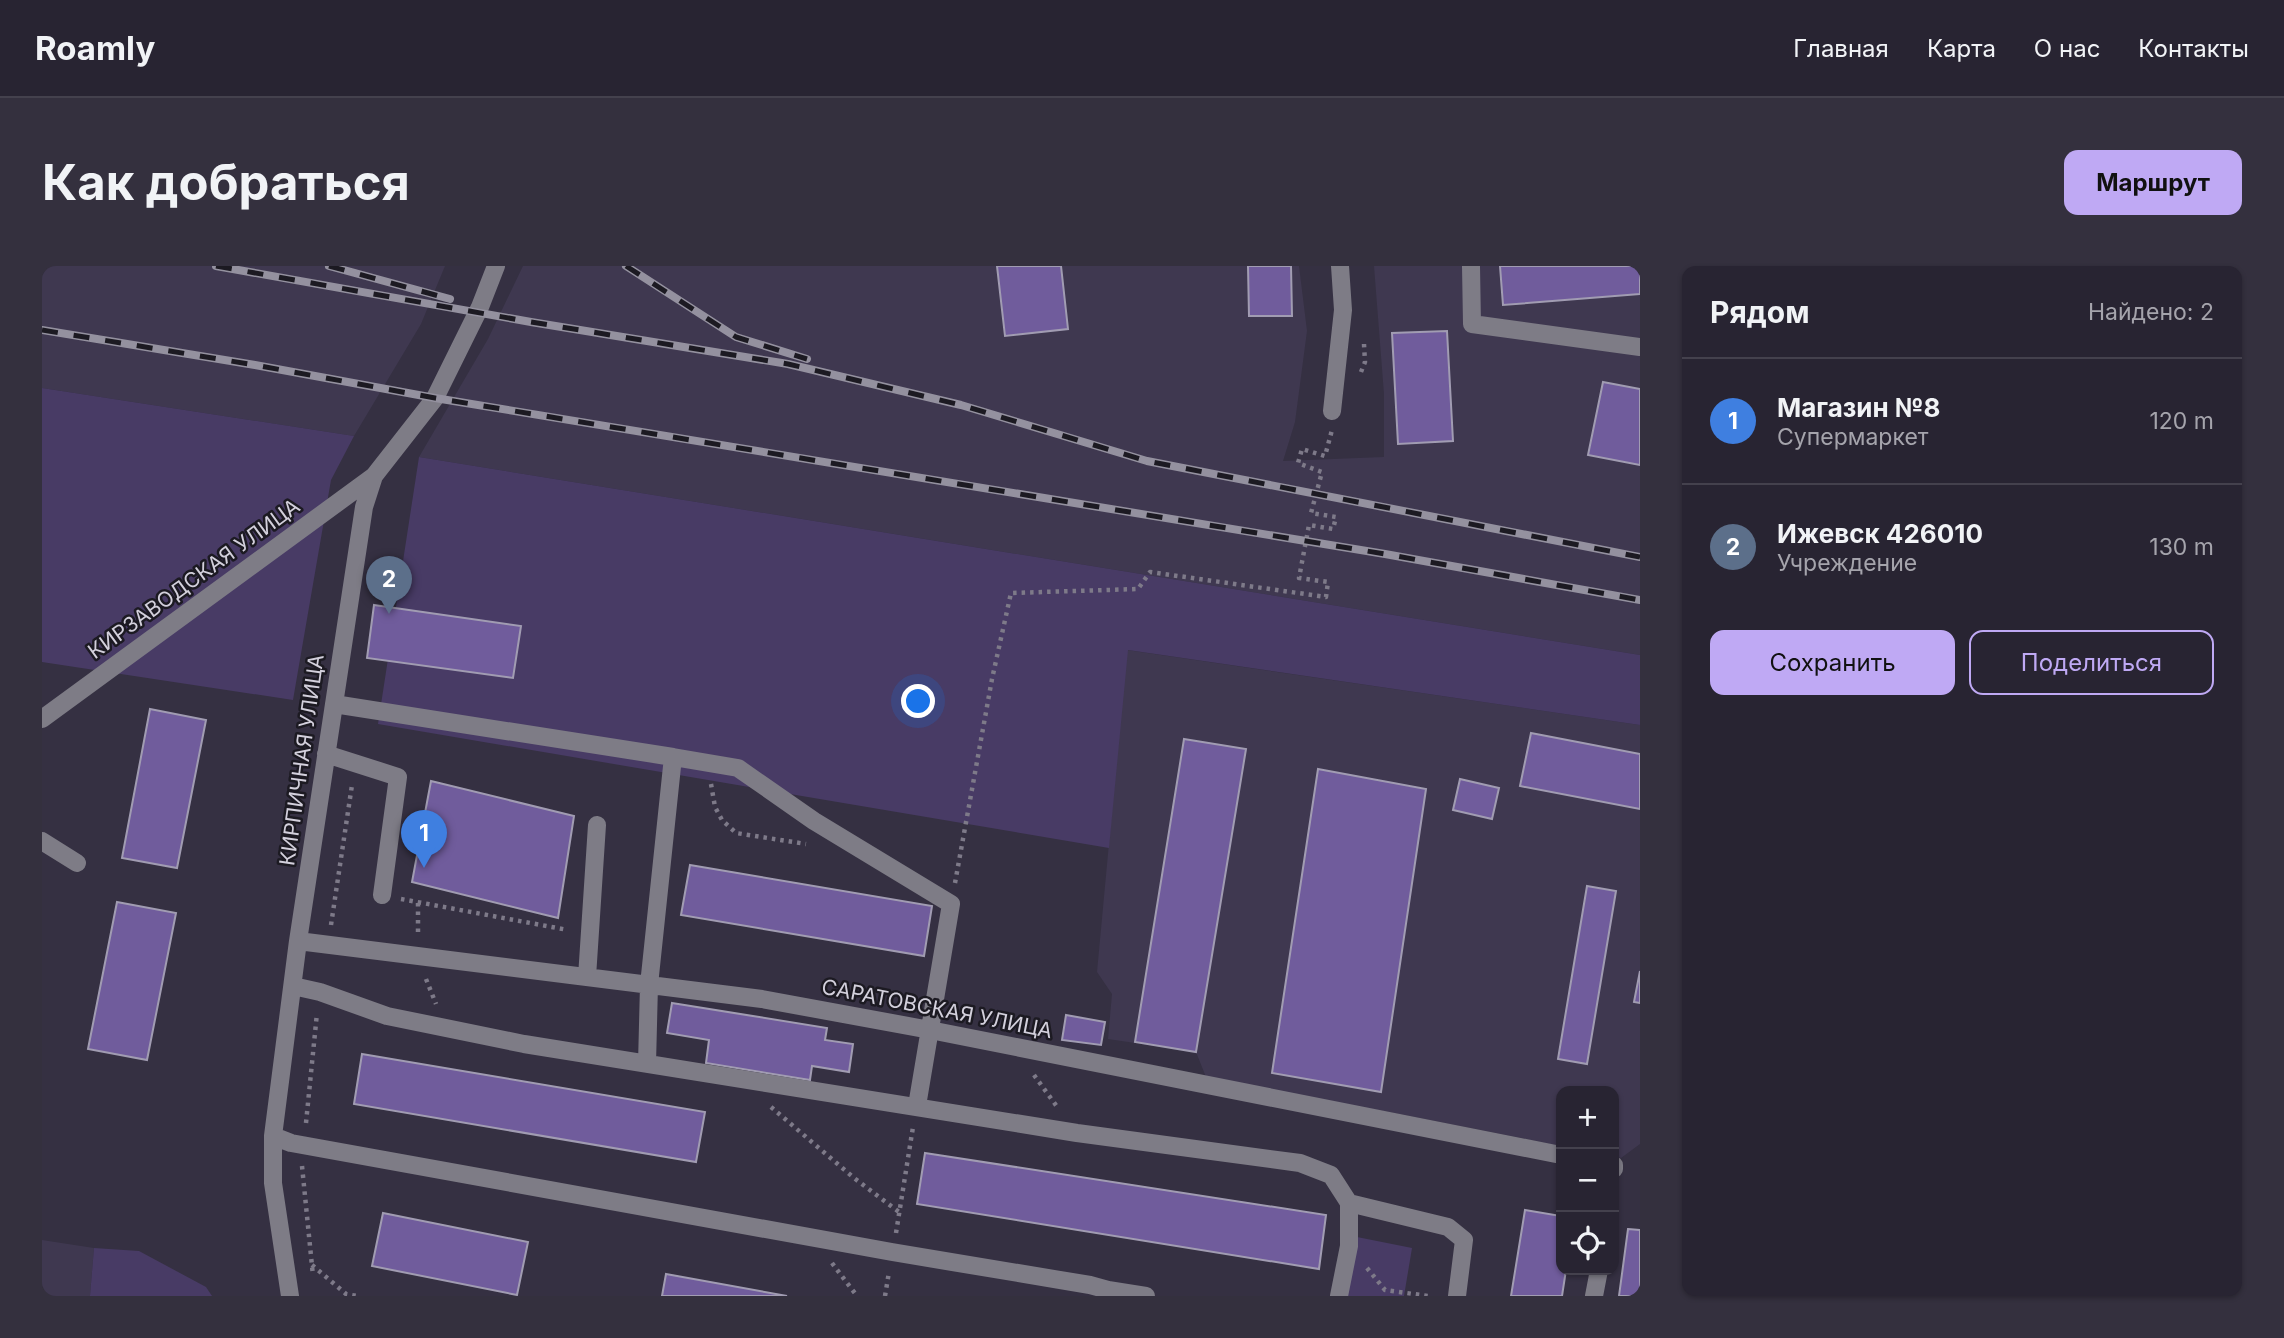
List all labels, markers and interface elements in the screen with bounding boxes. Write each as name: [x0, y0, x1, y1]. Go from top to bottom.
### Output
text: Roamly: [35, 28, 155, 68]
text: Главная: [1793, 34, 1889, 63]
text: Карта: [1927, 34, 1996, 63]
text: О нас: [2034, 34, 2100, 63]
text: Контакты: [2138, 34, 2249, 63]
button: Маршрут: [2064, 150, 2242, 215]
text: Как добраться: [42, 153, 410, 212]
text: Рядом: [1710, 294, 1810, 330]
text: Найдено: 2: [2088, 298, 2214, 326]
text: Магазин №8: [1777, 392, 1940, 423]
text: 1: [1728, 407, 1738, 435]
text: 120 m: [2149, 407, 2214, 435]
text: Супермаркет: [1777, 423, 1929, 451]
street label: КИРЗАВОДСКАЯ УЛИЦА: [83, 493, 304, 664]
text: Ижевск 426010: [1777, 518, 1983, 549]
text: 2: [1726, 533, 1740, 561]
text: 130 m: [2149, 533, 2214, 561]
text: Учреждение: [1777, 549, 1917, 577]
pin: 2: [366, 556, 412, 614]
button: Сохранить: [1710, 630, 1955, 695]
button: Поделиться: [1969, 630, 2214, 695]
street label: КИРПИЧНАЯ УЛИЦА: [274, 653, 329, 867]
your location: [901, 684, 935, 718]
pin: 1: [401, 810, 447, 868]
street label: САРАТОВСКАЯ УЛИЦА: [820, 974, 1055, 1043]
map controls: [1556, 1086, 1619, 1275]
button: +: [1556, 1086, 1619, 1149]
button: −: [1556, 1149, 1619, 1212]
button: locate: [1556, 1212, 1619, 1275]

